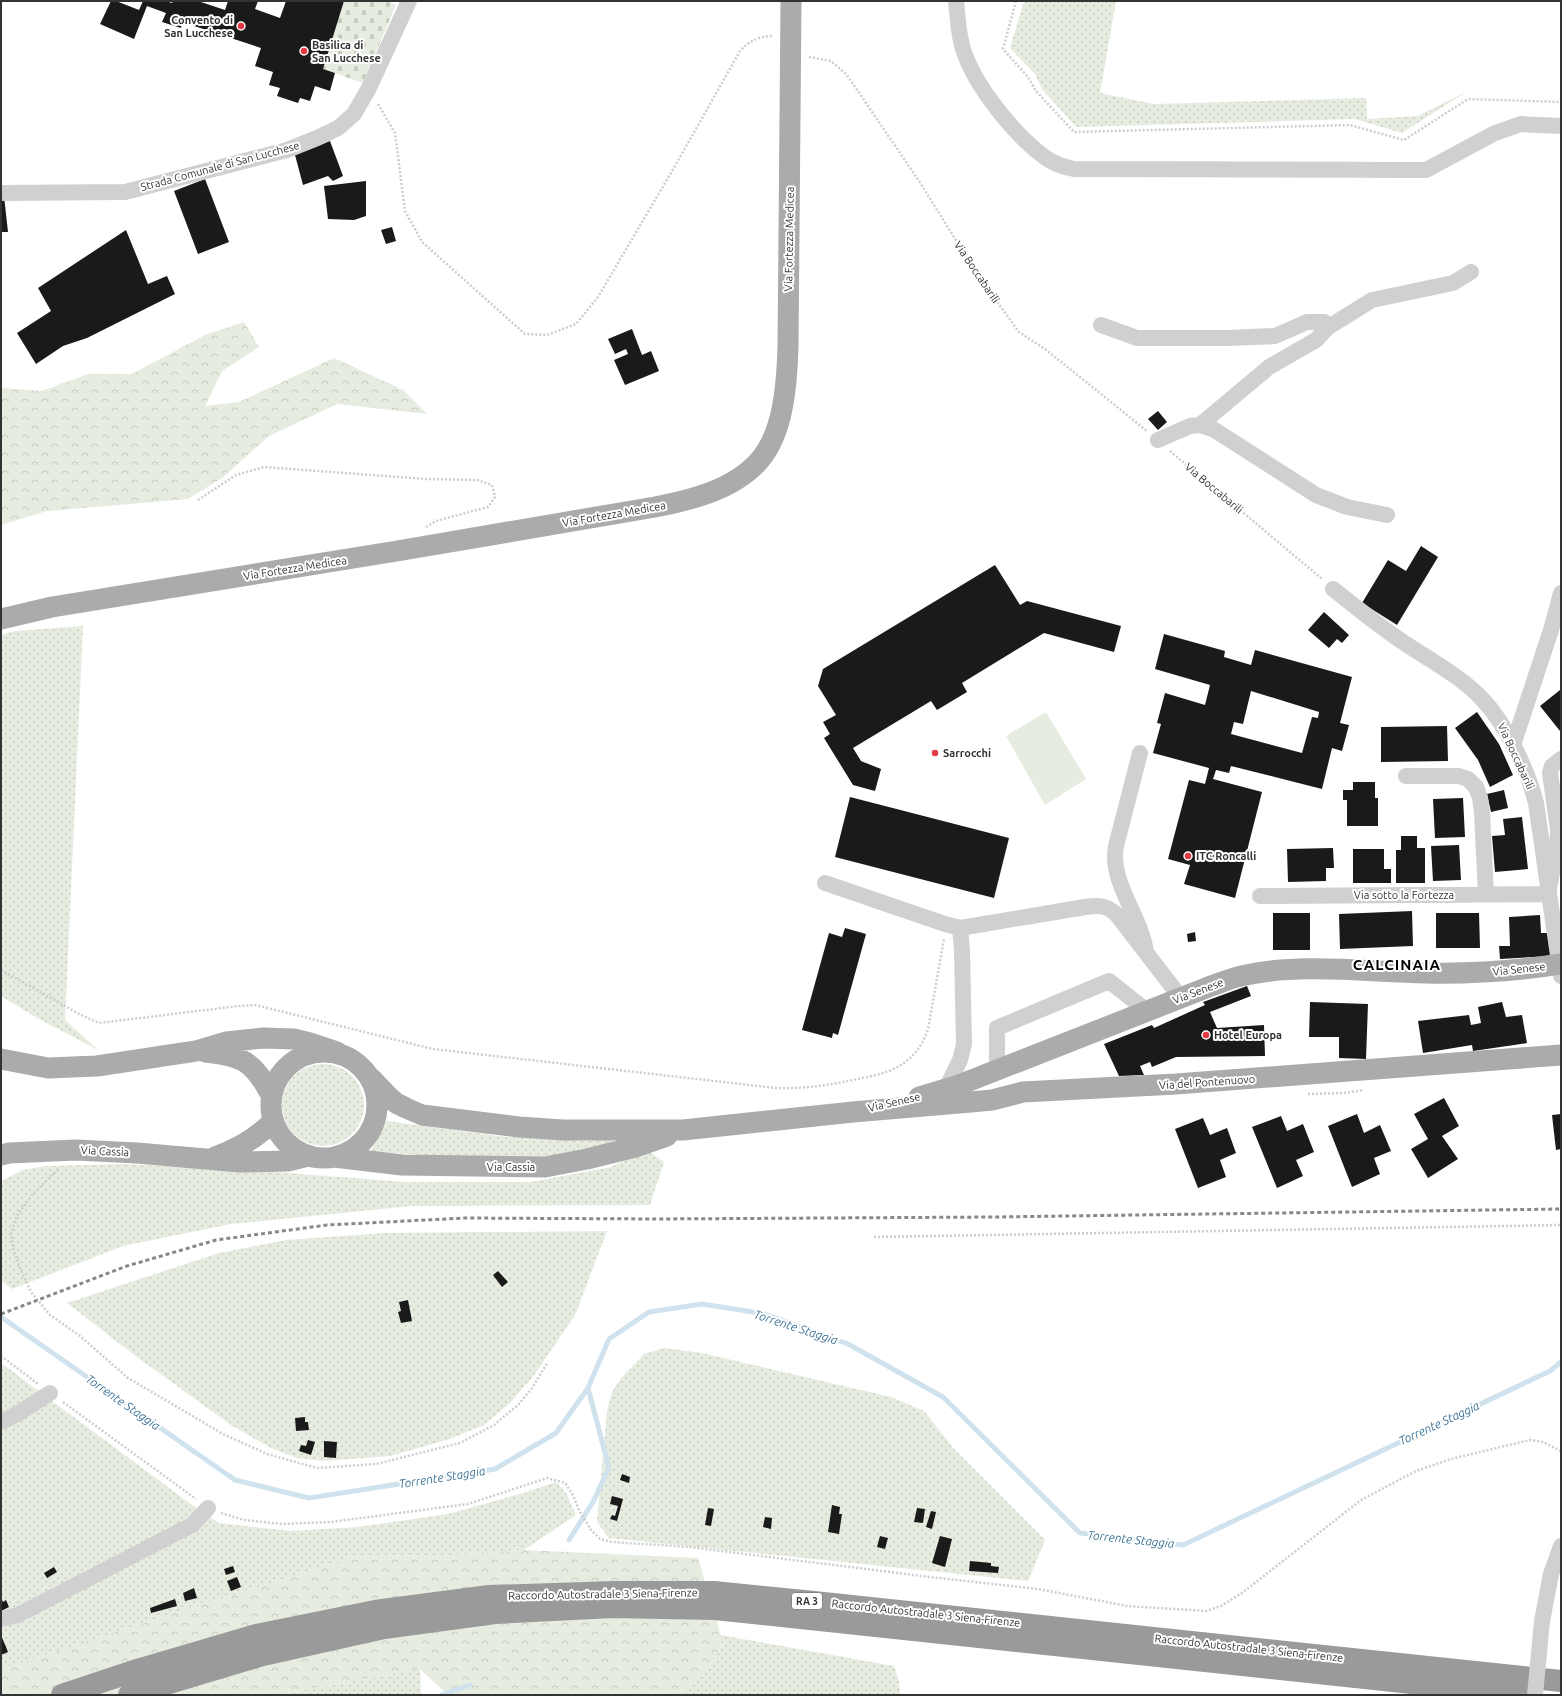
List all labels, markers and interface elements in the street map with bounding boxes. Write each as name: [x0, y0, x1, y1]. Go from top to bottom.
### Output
place label: Convento di San Lucchese: [164, 14, 233, 39]
marker: Convento di San Lucchese: [236, 21, 246, 31]
place label: Basilica di San Lucchese: [312, 39, 381, 64]
marker: Basilica di San Lucchese: [299, 46, 309, 56]
street label: Strada Comunale di San Lucchese: [139, 139, 301, 193]
street label: Via Fortezza Medicea: [782, 187, 796, 291]
street label: Via Boccabarili: [952, 239, 1002, 305]
street label: Via Boccabarili: [1183, 460, 1245, 516]
street label: Via Fortezza Medicea: [561, 499, 667, 529]
street label: Via Fortezza Medicea: [242, 554, 348, 582]
street label: Via Boccabarili: [1495, 721, 1537, 791]
place label: Sarrocchi: [943, 747, 991, 759]
marker: Sarrocchi: [930, 748, 940, 758]
place label: ITC Roncalli: [1196, 850, 1256, 862]
marker: ITC Roncalli: [1183, 851, 1193, 861]
street label: Via sotto la Fortezza: [1354, 889, 1454, 901]
district label: CALCINAIA: [1353, 956, 1441, 973]
street label: Via Senese: [1492, 960, 1546, 978]
street label: Via Senese: [1171, 976, 1225, 1006]
place label: Hotel Europa: [1214, 1029, 1282, 1041]
marker: Hotel Europa: [1201, 1030, 1211, 1040]
street label: Via del Pontenuovo: [1158, 1073, 1256, 1091]
street label: Via Senese: [867, 1090, 921, 1114]
street label: Via Cassia: [80, 1144, 130, 1158]
street label: Via Cassia: [487, 1161, 535, 1173]
water label: Torrente Staggia: [752, 1307, 840, 1347]
water label: Torrente Staggia: [84, 1372, 163, 1433]
water label: Torrente Staggia: [1397, 1398, 1482, 1447]
water label: Torrente Staggia: [398, 1464, 487, 1490]
water label: Torrente Staggia: [1087, 1528, 1176, 1550]
street label: Raccordo Autostradale 3 Siena-Firenze: [508, 1586, 698, 1602]
road number: RA 3: [792, 1593, 822, 1609]
street label: Raccordo Autostradale 3 Siena-Firenze: [831, 1597, 1021, 1629]
street label: Raccordo Autostradale 3 Siena-Firenze: [1154, 1632, 1344, 1664]

